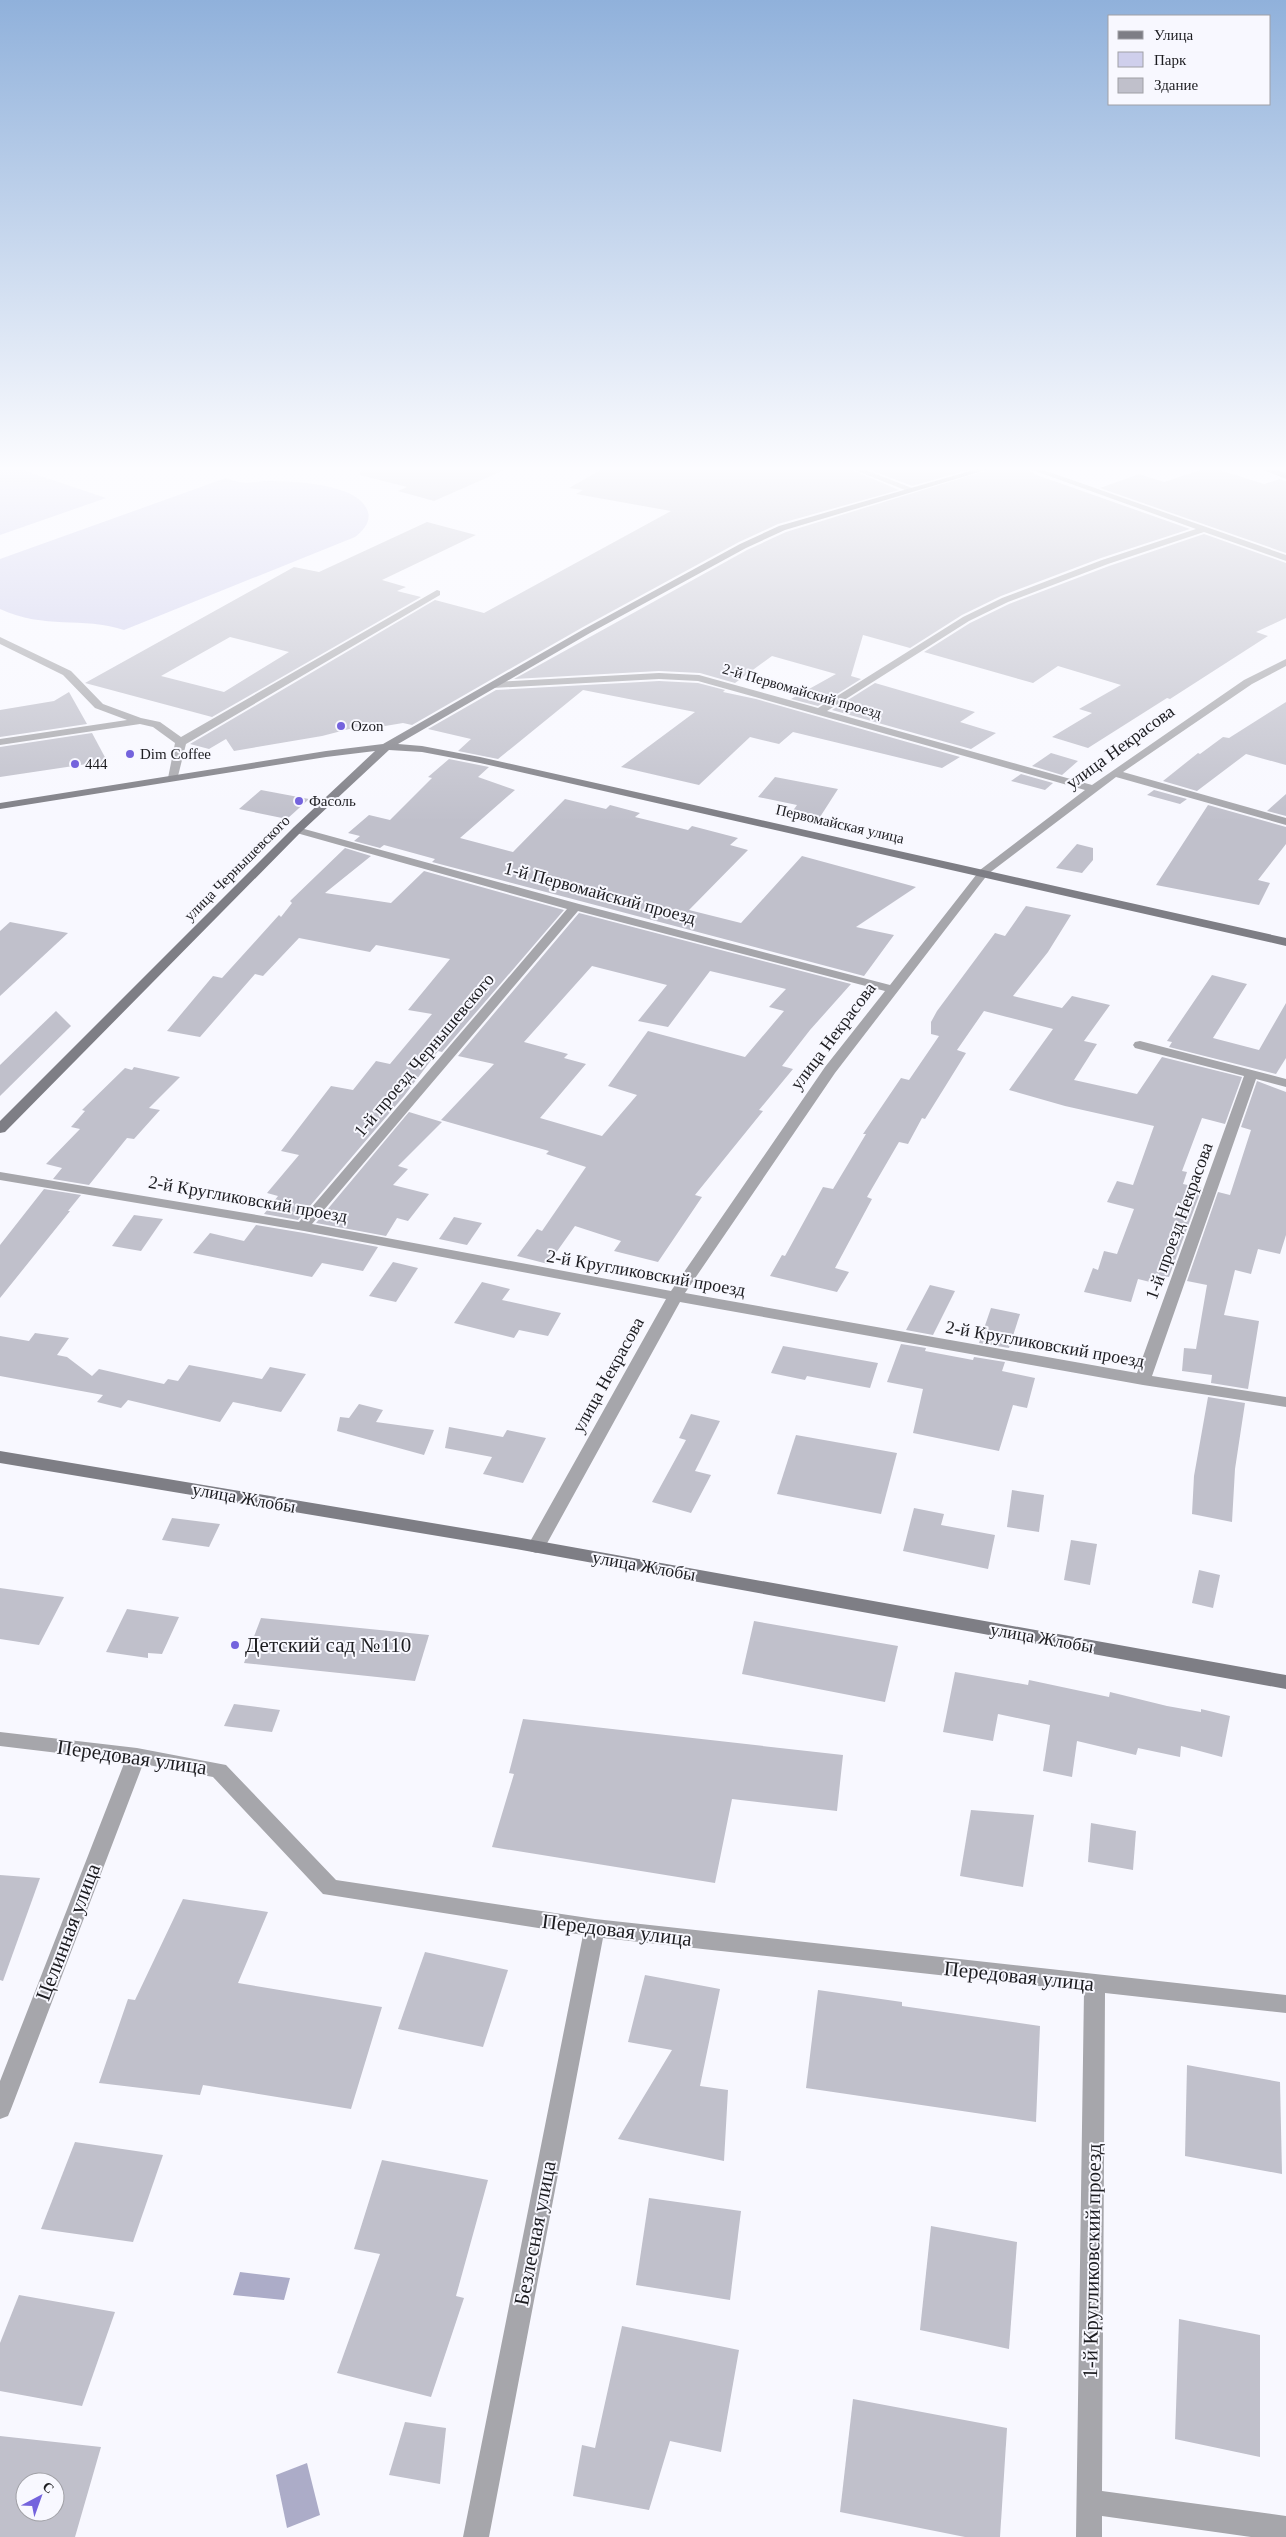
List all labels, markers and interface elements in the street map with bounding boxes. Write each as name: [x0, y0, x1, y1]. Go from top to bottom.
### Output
legend: [1108, 15, 1271, 105]
text: Улица: [1154, 27, 1193, 43]
text: Парк: [1154, 52, 1187, 68]
text: Здание: [1154, 77, 1198, 93]
street label: 2-й Первомайский проезд: [721, 661, 884, 721]
street label: улица Некрасова: [1062, 701, 1178, 793]
place label: Ozon: [351, 718, 384, 734]
marker: Ozon: [335, 720, 347, 732]
place label: Dim Coffee: [140, 746, 211, 762]
marker: Dim Coffee: [124, 748, 136, 760]
place label: 444: [85, 756, 108, 772]
marker: 444: [69, 758, 81, 770]
place label: Фасоль: [309, 793, 356, 809]
marker: Фасоль: [293, 795, 305, 807]
street label: Первомайская улица: [774, 801, 906, 847]
street label: улица Чернышевского: [181, 812, 293, 924]
street label: 1-й Первомайский проезд: [502, 858, 698, 928]
street label: 1-й проезд Чернышевского: [350, 969, 498, 1141]
street label: улица Некрасова: [786, 979, 880, 1093]
street label: 1-й проезд Некрасова: [1141, 1140, 1217, 1302]
street label: 2-й Кругликовский проезд: [147, 1172, 349, 1226]
street label: 2-й Кругликовский проезд: [545, 1246, 747, 1300]
street label: улица Некрасова: [568, 1314, 648, 1436]
street label: 2-й Кругликовский проезд: [944, 1317, 1146, 1371]
street label: улица Жлобы: [191, 1479, 297, 1517]
street label: улица Жлобы: [591, 1547, 697, 1585]
street label: улица Жлобы: [989, 1619, 1095, 1657]
place label: Детский сад №110: [245, 1633, 411, 1657]
marker: Детский сад №110: [229, 1639, 241, 1651]
street label: Передовая улица: [56, 1735, 209, 1779]
street label: Целинная улица: [31, 1859, 105, 2004]
street label: Передовая улица: [541, 1909, 694, 1951]
street label: Передовая улица: [943, 1956, 1096, 1996]
street label: 1-й Кругликовский проезд: [1078, 2143, 1106, 2379]
street label: Безлесная улица: [509, 2158, 561, 2307]
north arrow: [15, 2472, 65, 2522]
text: С: [39, 2479, 57, 2497]

